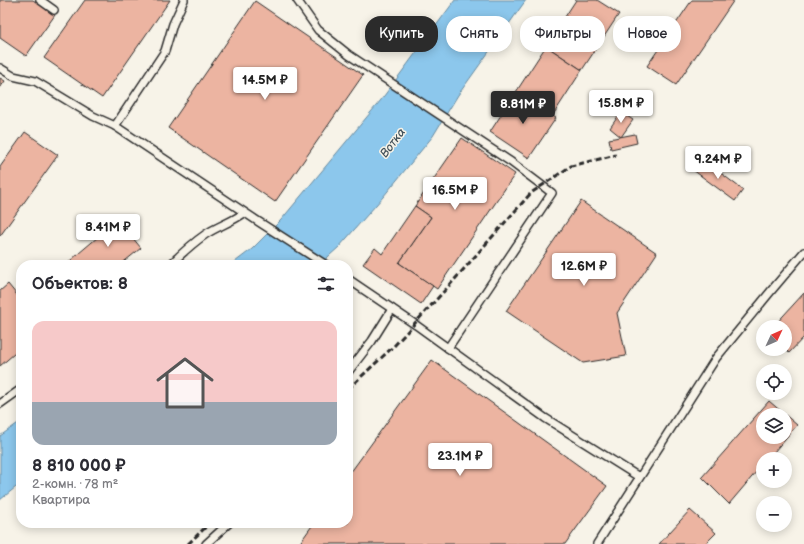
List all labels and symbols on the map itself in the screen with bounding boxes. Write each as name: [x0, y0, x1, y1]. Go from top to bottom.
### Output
pin: 14.5M ₽: [228, 67, 302, 101]
pin: 15.8M ₽: [584, 90, 658, 124]
pin: 8.81M ₽: [486, 91, 560, 125]
water label: Вотка: [377, 125, 409, 161]
pin: 9.24M ₽: [681, 146, 755, 180]
pin: 16.5M ₽: [418, 177, 492, 211]
pin: 8.41M ₽: [71, 214, 145, 248]
pin: 12.6M ₽: [547, 253, 621, 287]
north arrow: [756, 320, 792, 356]
pin: 23.1M ₽: [423, 443, 497, 477]

